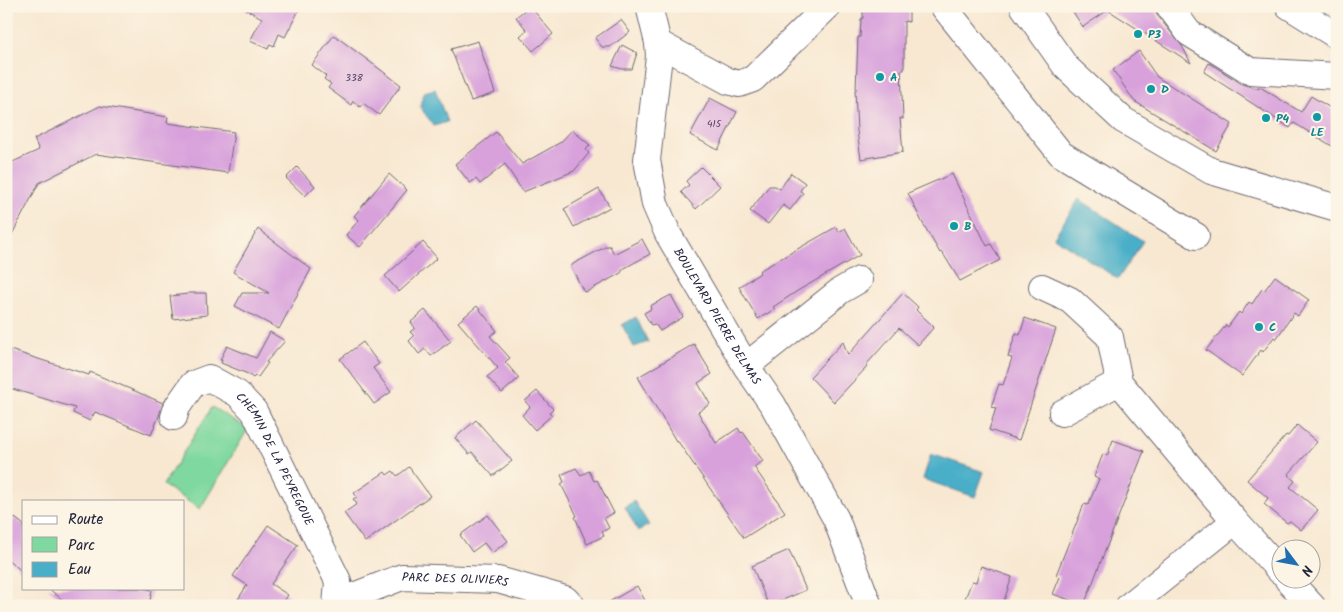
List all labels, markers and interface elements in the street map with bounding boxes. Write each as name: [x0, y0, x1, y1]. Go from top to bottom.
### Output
place label: P3: [1148, 25, 1162, 44]
marker: P3: [1132, 28, 1144, 40]
place label: A: [890, 68, 898, 87]
house number: 338: [345, 70, 364, 86]
marker: A: [874, 71, 886, 83]
place label: D: [1161, 80, 1169, 99]
marker: D: [1145, 83, 1157, 95]
place label: P4: [1276, 109, 1290, 128]
marker: LE: [1311, 111, 1323, 123]
marker: P4: [1260, 112, 1272, 124]
house number: 415: [707, 116, 722, 132]
place label: LE: [1310, 123, 1325, 142]
place label: B: [964, 217, 972, 236]
marker: B: [948, 220, 960, 232]
street label: BOULEVARD PIERRE DELMAS: [669, 244, 766, 389]
place label: C: [1269, 318, 1276, 337]
marker: C: [1253, 321, 1265, 333]
street label: CHEMIN DE LA PEYREGOUE: [231, 388, 319, 530]
legend: [22, 500, 185, 590]
text: Route: [68, 508, 104, 532]
text: Parc: [68, 534, 95, 558]
north arrow: [1270, 540, 1320, 590]
text: Eau: [68, 558, 91, 582]
text: N: [1294, 561, 1318, 580]
street label: PARC DES OLIVIERS: [401, 567, 512, 592]

